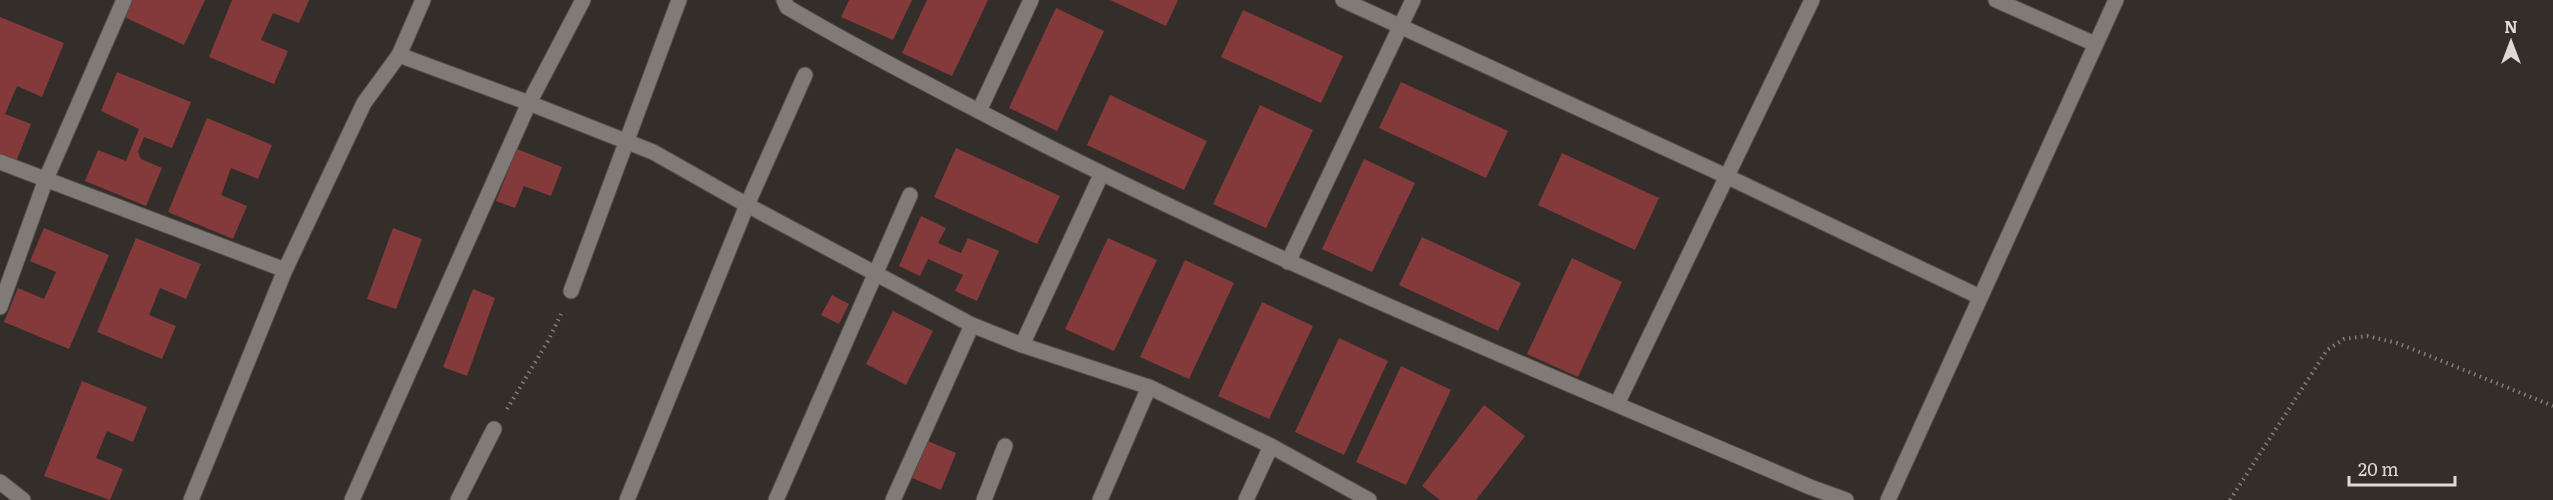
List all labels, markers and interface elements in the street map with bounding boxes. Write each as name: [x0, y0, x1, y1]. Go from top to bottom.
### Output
north arrow: [2481, 12, 2541, 72]
text: N: [2504, 14, 2518, 38]
scale bar: [2349, 449, 2456, 487]
text: 20 m: [2358, 455, 2399, 482]

